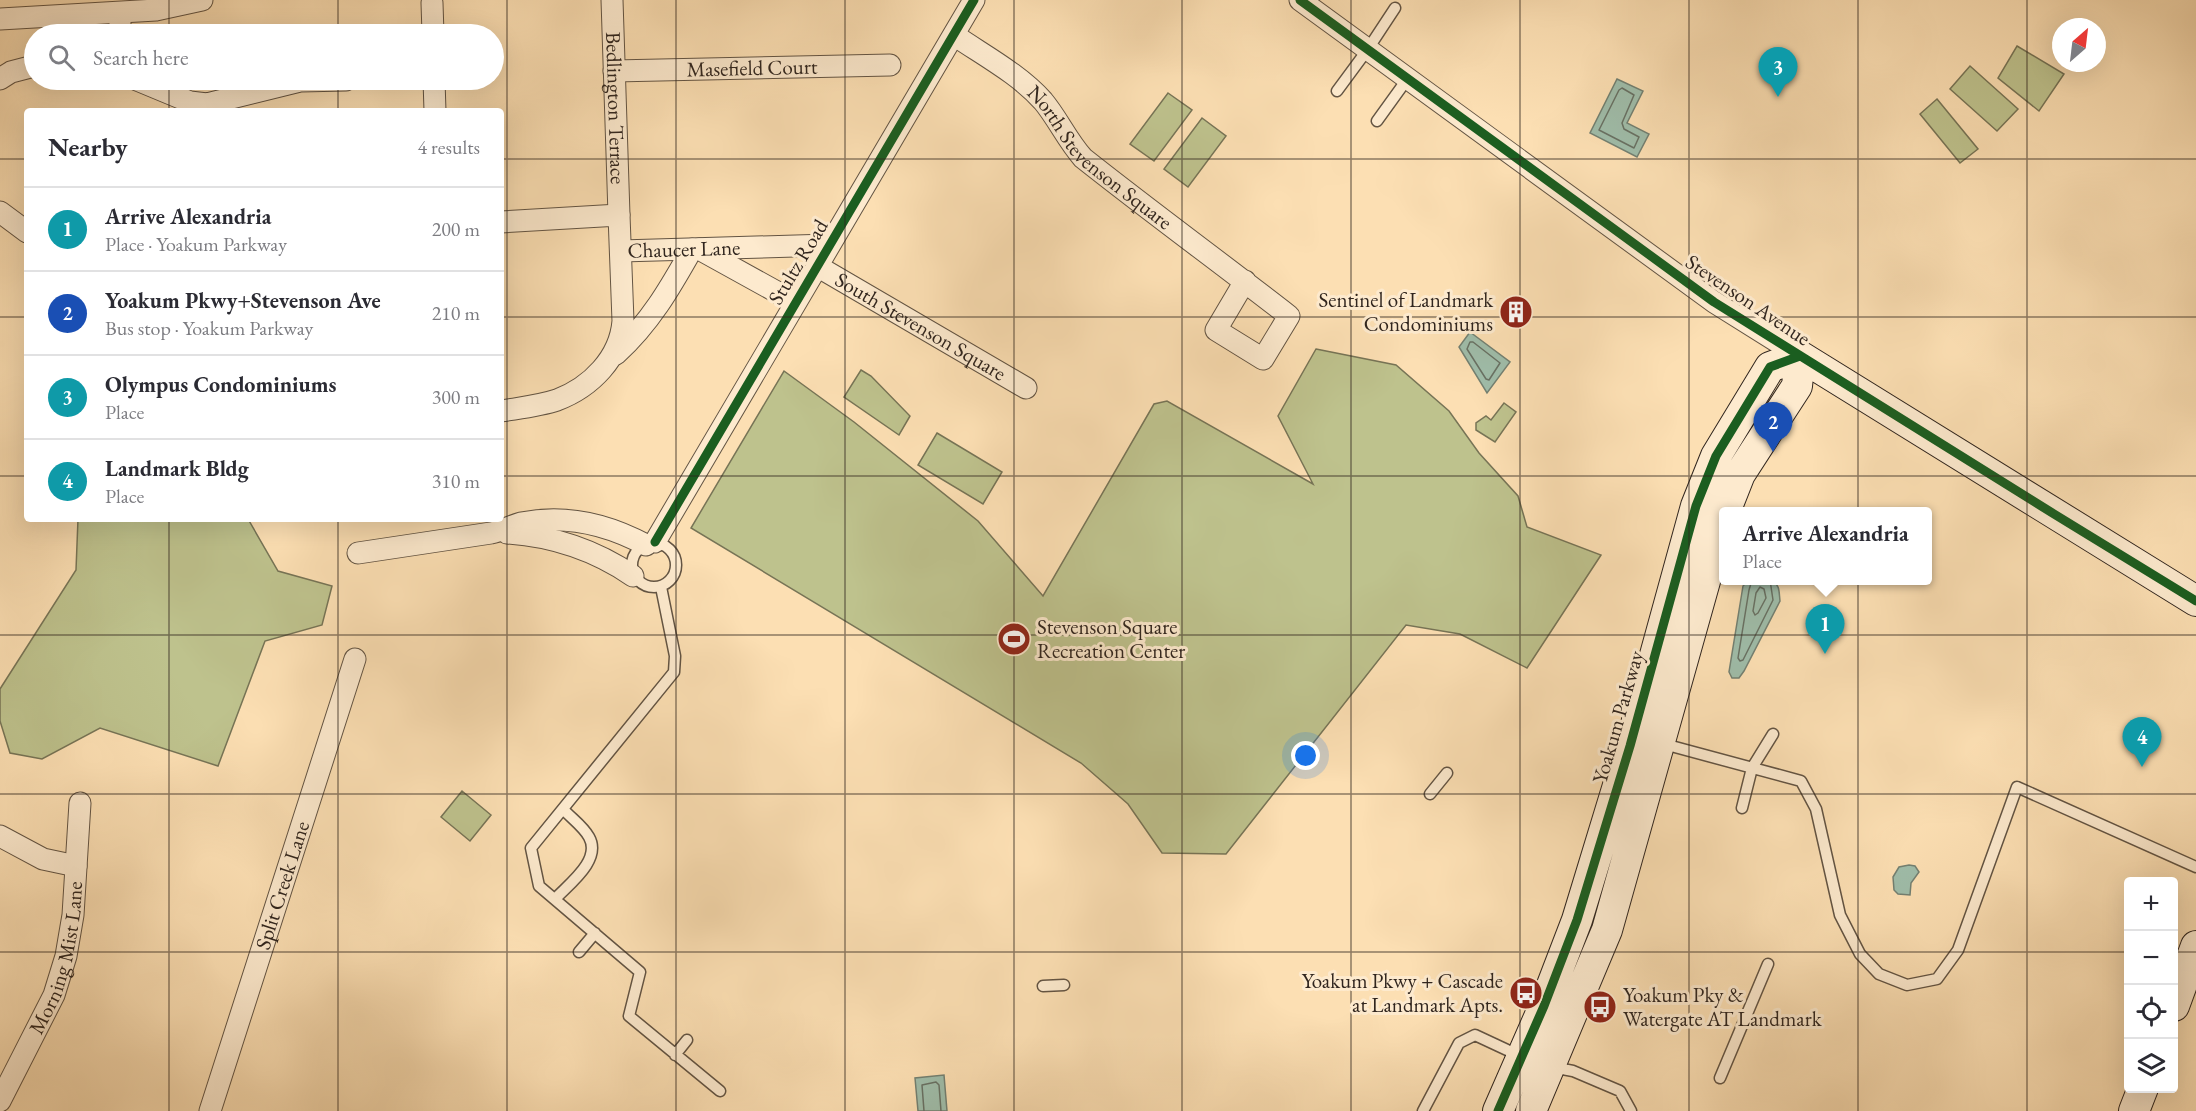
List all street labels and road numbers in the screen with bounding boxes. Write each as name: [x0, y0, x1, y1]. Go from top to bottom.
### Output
street label: Bedlington Terrace: [600, 31, 632, 185]
street label: Masefield Court: [686, 53, 818, 82]
street label: North Stevenson Square: [1022, 79, 1178, 235]
street label: Stultz Road: [761, 214, 834, 309]
street label: Chaucer Lane: [627, 234, 741, 264]
street label: Stevenson Avenue: [1681, 248, 1816, 351]
street label: South Stevenson Square: [831, 266, 1011, 386]
street label: Yoakum Parkway: [1586, 646, 1650, 786]
street label: Split Creek Lane: [249, 817, 315, 953]
street label: Morning Mist Lane: [22, 880, 88, 1038]

